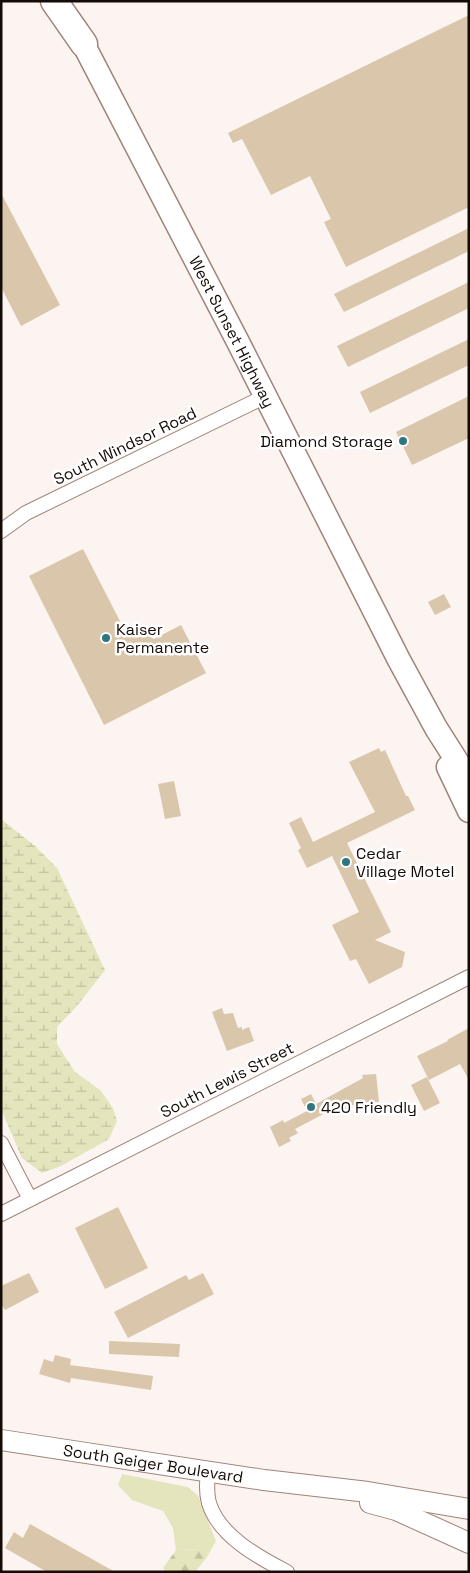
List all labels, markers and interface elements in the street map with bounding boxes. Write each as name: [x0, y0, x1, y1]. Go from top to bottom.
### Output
street label: West Sunset Highway: [185, 252, 280, 411]
street label: South Windsor Road: [50, 402, 200, 490]
place label: Diamond Storage: [260, 431, 393, 452]
marker: Diamond Storage: [397, 435, 409, 447]
place label: Kaiser Permanente: [116, 619, 209, 658]
marker: Kaiser Permanente: [100, 632, 112, 644]
place label: Cedar Village Motel: [356, 843, 454, 882]
marker: Cedar Village Motel: [340, 856, 352, 868]
street label: South Lewis Street: [157, 1037, 297, 1123]
place label: 420 Friendly: [321, 1097, 417, 1118]
marker: 420 Friendly: [305, 1101, 317, 1113]
street label: South Geiger Boulevard: [62, 1439, 245, 1487]

